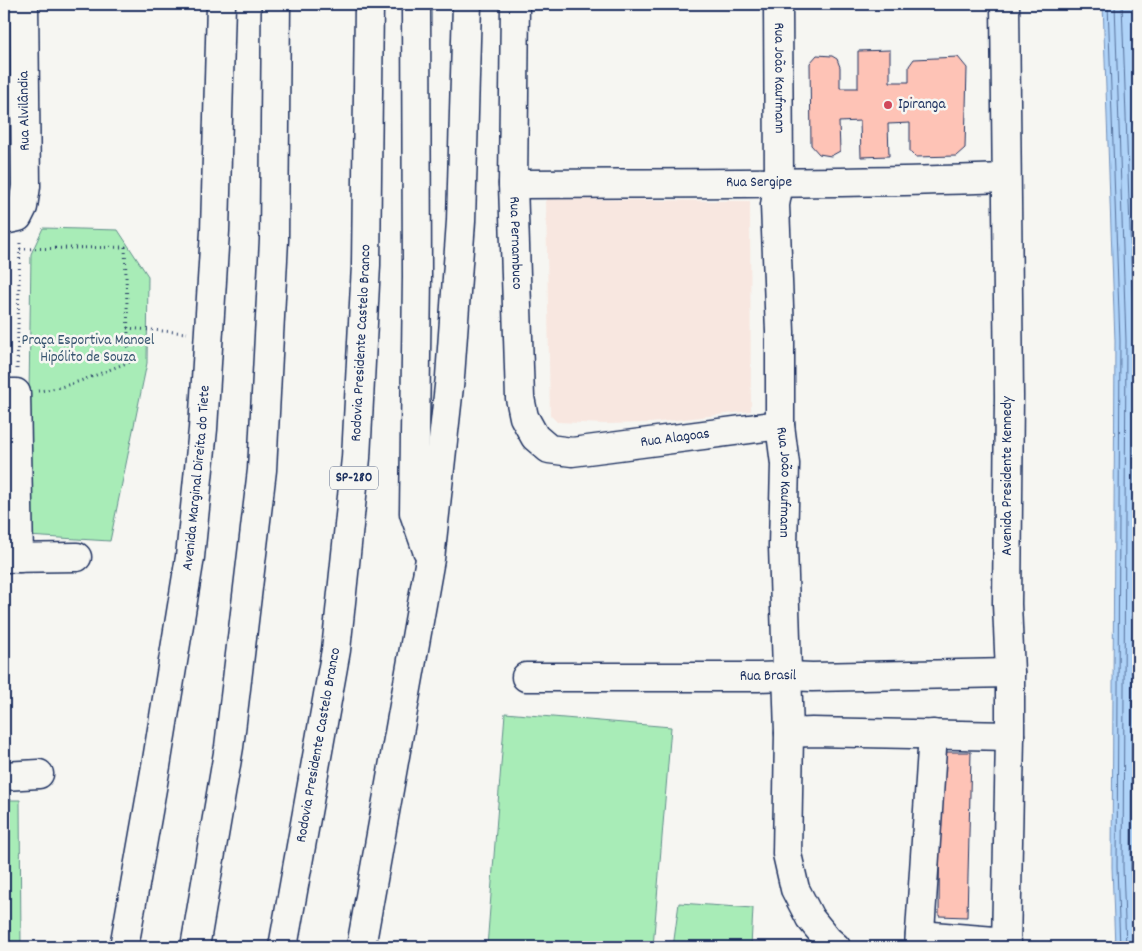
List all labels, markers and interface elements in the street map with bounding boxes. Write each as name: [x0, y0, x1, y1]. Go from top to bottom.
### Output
street label: Rua João Kaufmann: [767, 22, 790, 134]
street label: Rua Alvilândia: [13, 70, 37, 151]
place label: Ipiranga: [898, 94, 946, 116]
marker: Ipiranga: [882, 99, 894, 111]
street label: Rua Sergipe: [726, 172, 792, 194]
street label: Rua Pernambuco: [502, 196, 527, 290]
street label: Rodovia Presidente Castelo Branco: [346, 244, 377, 442]
park label: Praça Esportiva Manoel Hipólito de Souza: [22, 330, 155, 369]
street label: Avenida Marginal Direita do Tiete: [177, 384, 217, 572]
street label: Avenida Presidente Kennedy: [997, 395, 1019, 556]
street label: Rua Alagoas: [639, 423, 711, 454]
street label: Rua João Kaufmann: [769, 426, 796, 538]
road number: SP-280: [330, 466, 378, 489]
street label: Rodovia Presidente Castelo Branco: [291, 646, 347, 844]
street label: Rua Brasil: [740, 665, 797, 688]

